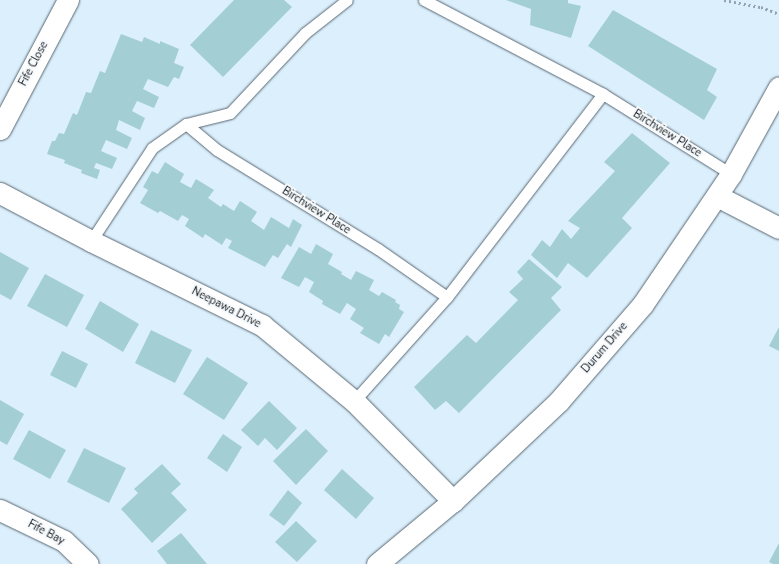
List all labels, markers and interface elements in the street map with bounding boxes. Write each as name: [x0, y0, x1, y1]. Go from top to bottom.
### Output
street label: Fife Close: [17, 39, 51, 89]
street label: Birchview Place: [630, 108, 704, 160]
street label: Birchview Place: [279, 185, 353, 237]
street label: Neepawa Drive: [189, 285, 263, 331]
street label: Durum Drive: [579, 320, 631, 376]
street label: Fife Bay: [25, 518, 67, 548]

